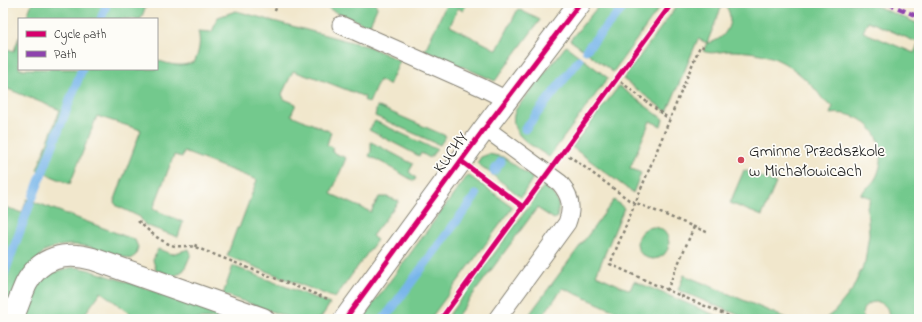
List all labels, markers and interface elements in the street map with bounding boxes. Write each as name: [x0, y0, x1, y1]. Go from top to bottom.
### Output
legend: [18, 18, 158, 70]
text: Cycle path: [54, 26, 106, 45]
text: Path: [54, 46, 77, 64]
street label: KUCHY: [427, 127, 475, 179]
place label: Gminne Przedszkole w Michałowicach: [749, 139, 885, 184]
marker: Gminne Przedszkole w Michałowicach: [736, 155, 746, 165]

